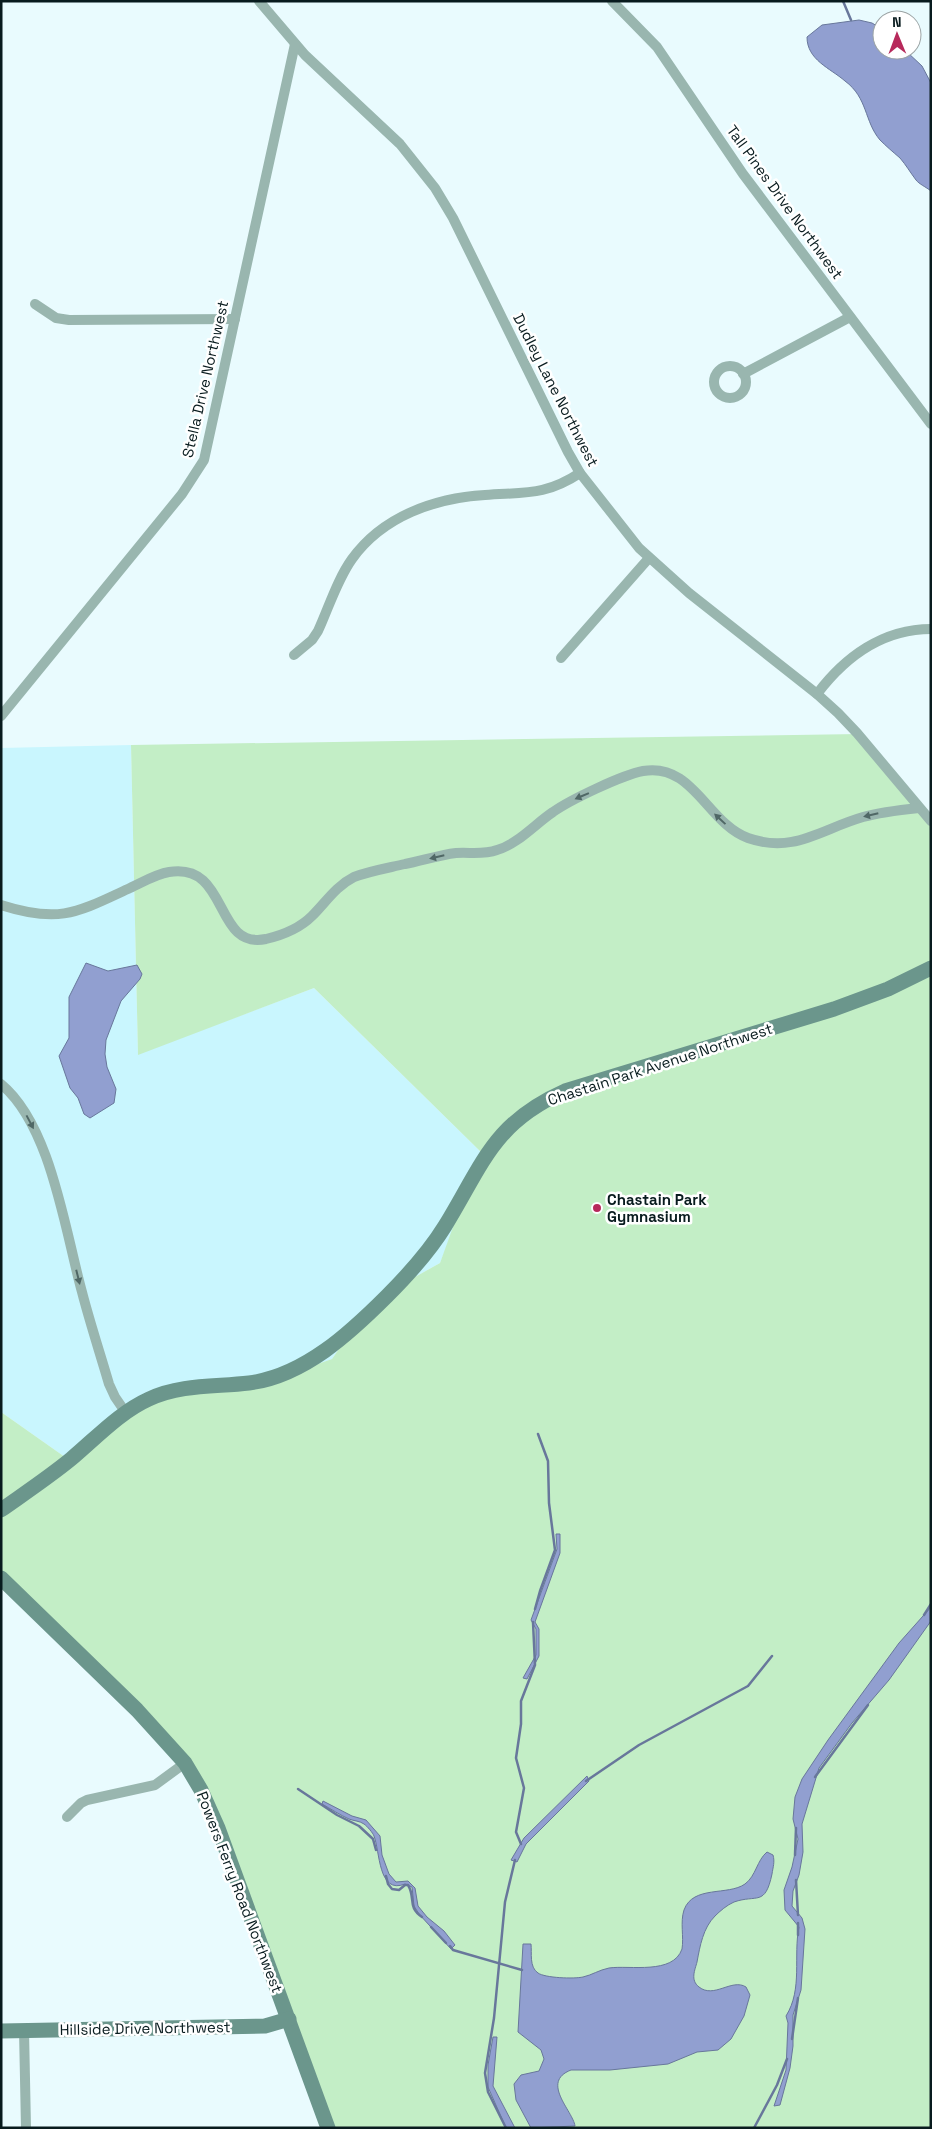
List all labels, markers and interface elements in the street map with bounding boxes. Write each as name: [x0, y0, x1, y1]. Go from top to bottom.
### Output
north arrow: [872, 10, 922, 60]
text: N: [892, 13, 902, 31]
street label: Tall Pines Drive Northwest: [723, 121, 847, 283]
street label: Stella Drive Northwest: [178, 299, 232, 459]
street label: Dudley Lane Northwest: [509, 310, 603, 470]
one-way arrow: [575, 793, 589, 801]
one-way arrow: [864, 811, 879, 819]
one-way arrow: [715, 813, 727, 825]
one-way arrow: [429, 853, 444, 861]
street label: Chastain Park Avenue Northwest: [545, 1019, 775, 1109]
one-way arrow: [26, 1115, 34, 1130]
place label: Chastain Park Gymnasium: [607, 1190, 707, 1226]
marker: Chastain Park Gymnasium: [591, 1202, 603, 1214]
one-way arrow: [74, 1270, 82, 1285]
street label: Powers Ferry Road Northwest: [193, 1789, 287, 1995]
street label: Hillside Drive Northwest: [59, 2017, 231, 2039]

